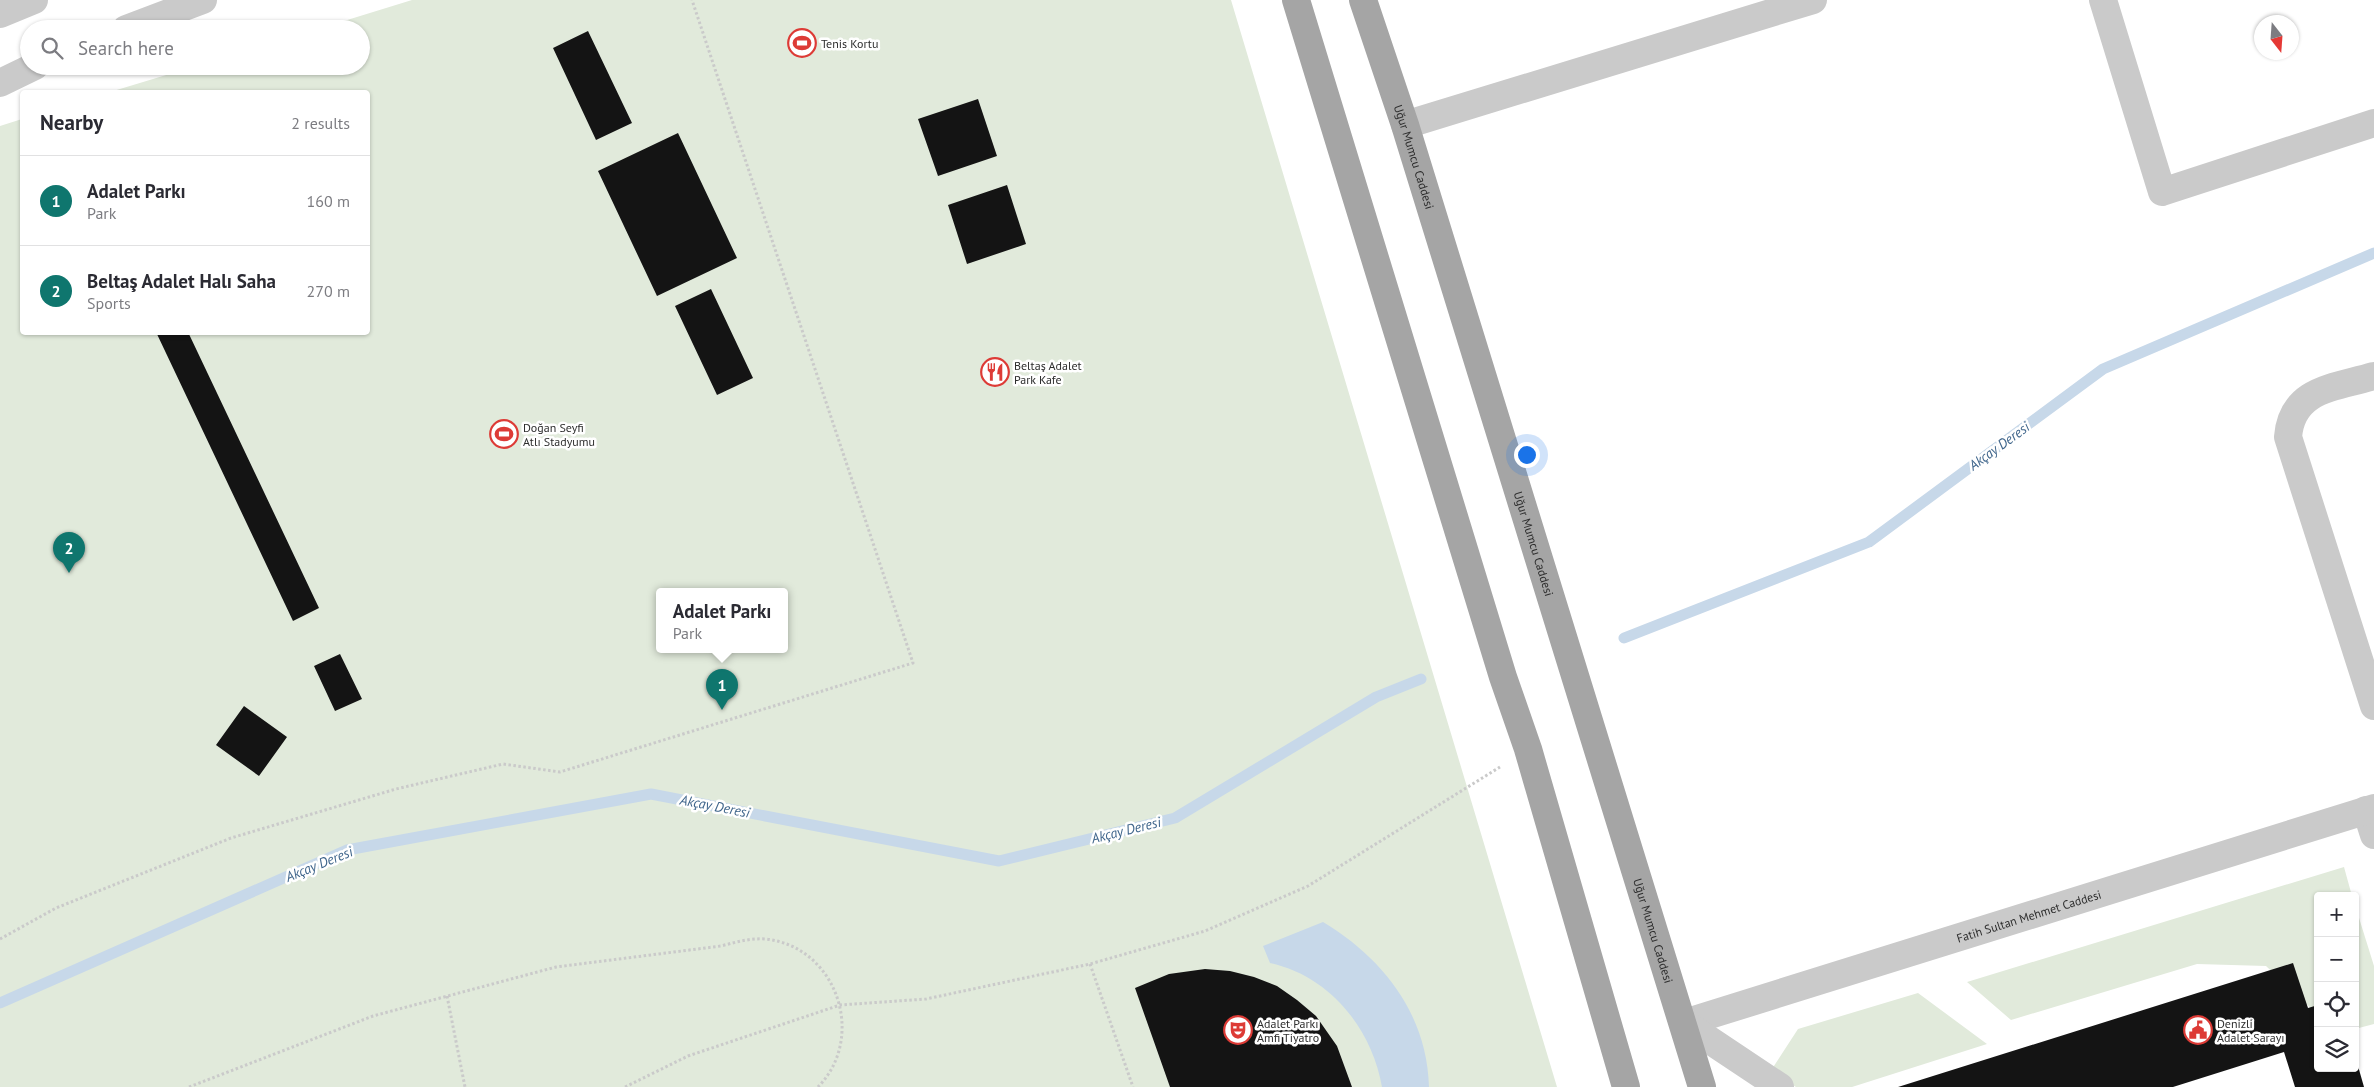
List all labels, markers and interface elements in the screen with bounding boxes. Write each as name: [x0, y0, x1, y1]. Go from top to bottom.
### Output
north arrow: [2254, 15, 2299, 60]
search box: [20, 20, 370, 75]
sports icon: Tenis Kortu: [787, 28, 817, 58]
icon: search: [38, 34, 66, 62]
text: Search here: [78, 36, 174, 60]
place label: Tenis Kortu: [821, 36, 878, 51]
street label: Uğur Mumcu Caddesi: [1391, 102, 1438, 211]
text: Nearby: [40, 109, 103, 136]
text: 2 results: [291, 113, 350, 133]
text: Adalet Parkı: [87, 179, 186, 203]
text: 1: [51, 191, 61, 211]
text: 160 m: [307, 191, 350, 211]
text: Park: [87, 203, 116, 223]
text: Beltaş Adalet Halı Saha: [87, 269, 276, 293]
text: 2: [51, 281, 61, 301]
text: 270 m: [307, 281, 350, 301]
text: Sports: [87, 293, 131, 313]
restaurant icon: Beltaş Adalet Park Kafe: [980, 357, 1010, 387]
place label: Beltaş Adalet Park Kafe: [1014, 358, 1082, 387]
water label: Akçay Deresi: [1964, 418, 2033, 475]
sports icon: Doğan Seyfi Atlı Stadyumu: [489, 419, 519, 449]
place label: Doğan Seyfi Atlı Stadyumu: [523, 420, 595, 449]
your location: [1514, 442, 1540, 468]
street label: Uğur Mumcu Caddesi: [1511, 489, 1557, 598]
pin: 2: [53, 532, 85, 573]
popup: [656, 588, 788, 653]
text: Adalet Parkı: [673, 599, 771, 623]
text: Park: [673, 623, 702, 643]
pin: 1: [706, 669, 738, 710]
water label: Akçay Deresi: [677, 790, 752, 822]
water label: Akçay Deresi: [1088, 813, 1163, 848]
water label: Akçay Deresi: [282, 842, 356, 886]
street label: Uğur Mumcu Caddesi: [1631, 876, 1677, 985]
street label: Fatih Sultan Mehmet Caddesi: [1954, 886, 2103, 945]
map controls: [2314, 892, 2359, 1072]
button: +: [2314, 892, 2359, 937]
button: −: [2314, 937, 2359, 982]
button: locate: [2314, 982, 2359, 1027]
theatre icon: Adalet Parkı Amfi Tiyatro: [1223, 1015, 1253, 1045]
public building icon: Denizli Adalet Sarayı: [2183, 1015, 2213, 1045]
place label: Adalet Parkı Amfi Tiyatro: [1257, 1016, 1319, 1045]
place label: Denizli Adalet Sarayı: [2217, 1016, 2284, 1045]
button: layers: [2314, 1027, 2359, 1072]

